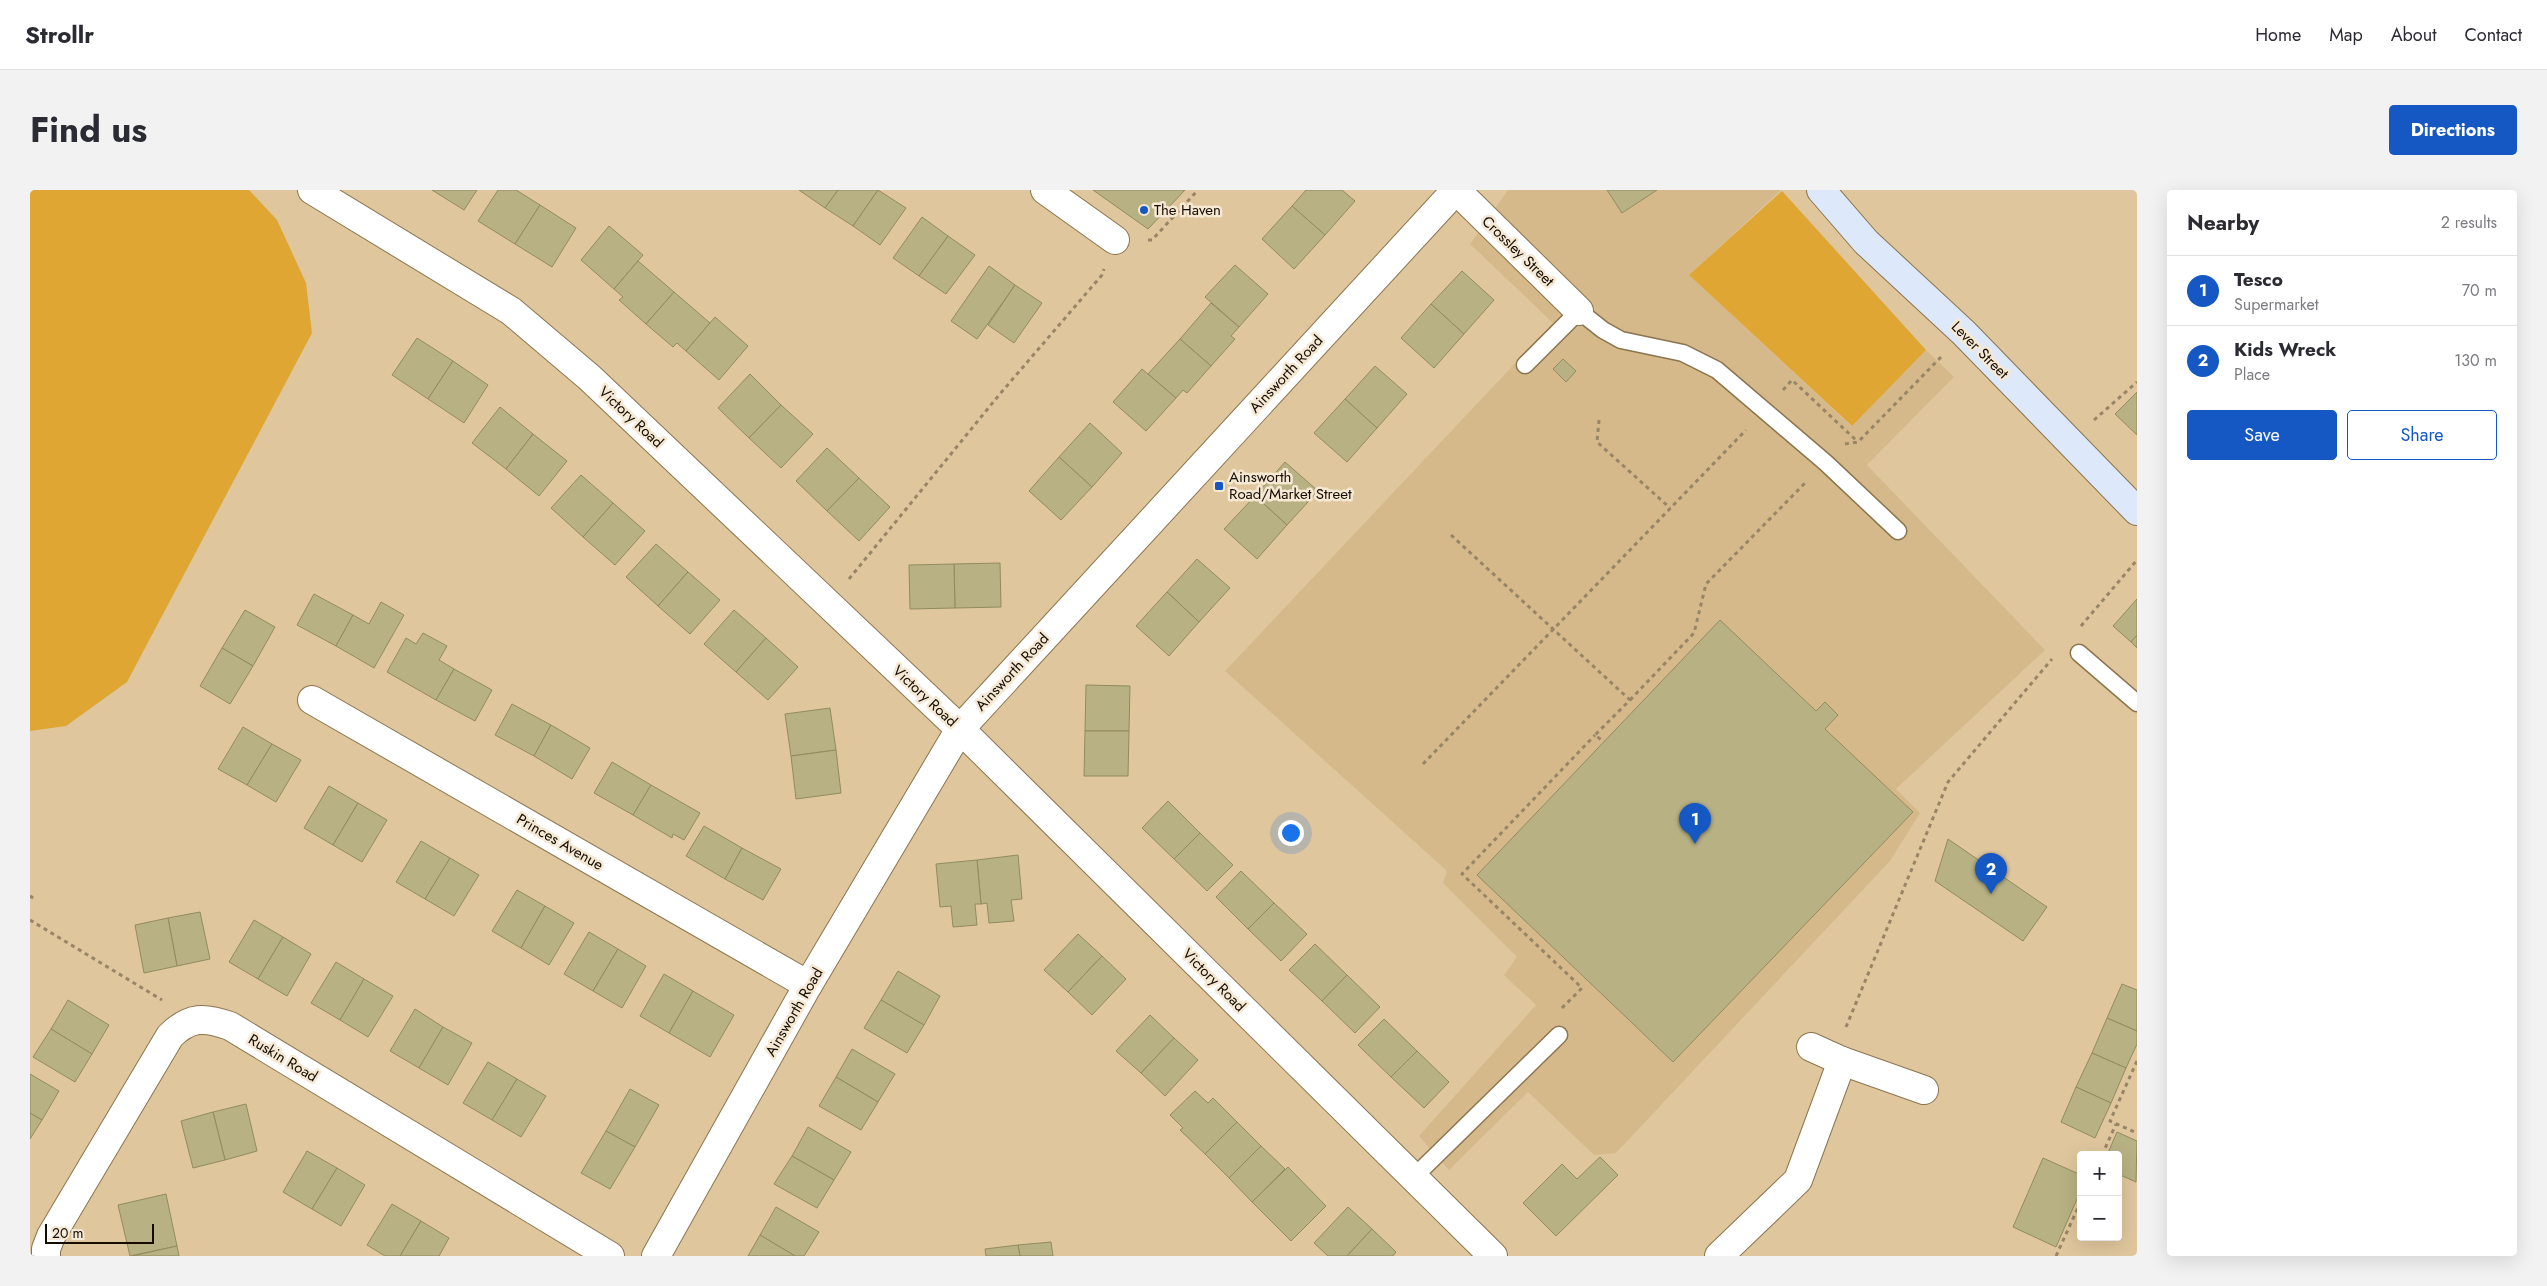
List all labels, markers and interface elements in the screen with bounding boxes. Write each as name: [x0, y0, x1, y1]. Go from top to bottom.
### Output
text: Strollr: [25, 17, 94, 52]
text: Home: [2255, 22, 2301, 48]
text: Map: [2329, 22, 2363, 48]
text: About: [2391, 22, 2436, 48]
text: Contact: [2464, 22, 2522, 48]
text: Find us: [30, 105, 147, 155]
button: Directions: [2389, 105, 2517, 155]
place label: The Haven: [1154, 199, 1221, 221]
marker: The Haven: [1138, 204, 1150, 216]
text: Nearby: [2187, 208, 2259, 238]
street label: Crossley Street: [1477, 211, 1559, 292]
text: 2 results: [2441, 211, 2497, 234]
text: Tesco: [2234, 266, 2283, 293]
text: 1: [2199, 279, 2207, 302]
text: 70 m: [2462, 279, 2497, 302]
text: Supermarket: [2234, 293, 2319, 316]
street label: Lever Street: [1946, 316, 2014, 384]
street label: Ainsworth Road: [1244, 330, 1328, 418]
text: Kids Wreck: [2234, 336, 2336, 363]
text: 2: [2198, 349, 2208, 372]
text: 130 m: [2454, 349, 2497, 372]
text: Place: [2234, 363, 2270, 386]
street label: Victory Road: [594, 381, 668, 453]
button: Save: [2187, 410, 2337, 460]
button: Share: [2347, 410, 2497, 460]
place label: Ainsworth Road/Market Street: [1229, 466, 1352, 505]
marker: Ainsworth Road/Market Street: [1213, 480, 1225, 492]
street label: Ainsworth Road: [970, 628, 1054, 716]
street label: Victory Road: [888, 660, 962, 732]
pin: 1: [1679, 803, 1711, 844]
street label: Princes Avenue: [512, 808, 608, 876]
your location: [1278, 820, 1304, 846]
pin: 2: [1975, 853, 2007, 894]
street label: Victory Road: [1177, 943, 1251, 1017]
street label: Ainsworth Road: [760, 964, 828, 1060]
street label: Ruskin Road: [244, 1029, 322, 1087]
map controls: [2077, 1151, 2122, 1241]
button: +: [2077, 1151, 2122, 1196]
button: −: [2077, 1196, 2122, 1241]
scale bar: [45, 1221, 154, 1244]
text: 20 m: [52, 1223, 84, 1243]

